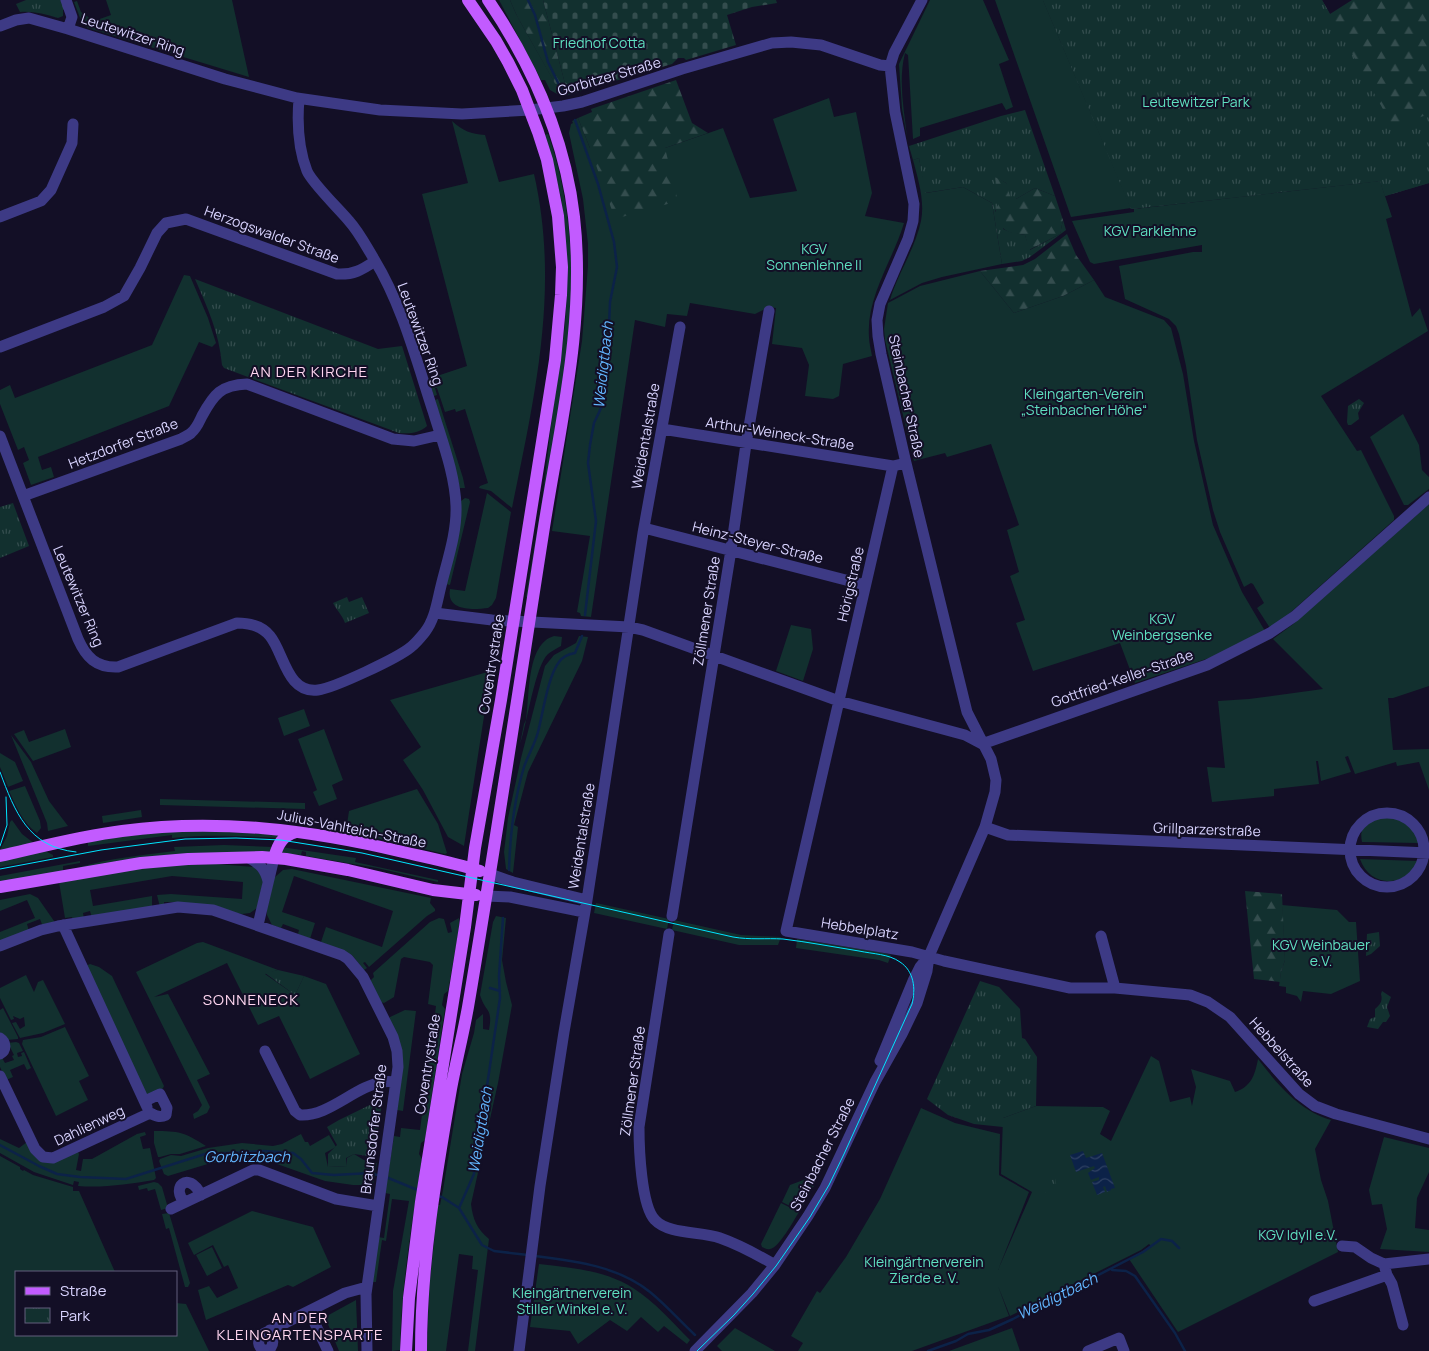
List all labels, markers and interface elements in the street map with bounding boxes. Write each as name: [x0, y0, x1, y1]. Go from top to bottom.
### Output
street label: Leutewitzer Ring: [79, 8, 187, 60]
park label: Friedhof Cotta: [553, 33, 645, 52]
street label: Gorbitzer Straße: [555, 52, 663, 100]
park label: Leutewitzer Park: [1142, 92, 1251, 111]
street label: Herzogswalder Straße: [202, 201, 342, 267]
park label: KGV Parklehne: [1104, 221, 1196, 240]
park label: KGV Sonnenlehne II: [766, 239, 862, 274]
street label: Leutewitzer Ring: [394, 280, 448, 388]
water label: Weidigtbach: [588, 320, 618, 409]
street label: Steinbacher Straße: [885, 333, 929, 459]
district label: AN DER KIRCHE: [250, 361, 368, 382]
street label: Weidentalstraße: [626, 382, 664, 490]
park label: Kleingarten-Verein „Steinbacher Höhe“: [1021, 384, 1147, 419]
street label: Arthur-Weineck-Straße: [704, 412, 856, 454]
street label: Hetzdorfer Straße: [65, 413, 181, 473]
street label: Heinz-Steyer-Straße: [691, 517, 825, 567]
street label: Leutewitzer Ring: [49, 543, 109, 649]
street label: Hörigstraße: [832, 545, 868, 623]
street label: Zöllmener Straße: [688, 555, 724, 667]
park label: KGV Weinbergsenke: [1112, 609, 1212, 644]
street label: Coventrystraße: [474, 613, 508, 715]
street label: Gottfried-Keller-Straße: [1048, 645, 1196, 711]
street label: Weidentalstraße: [563, 782, 599, 890]
street label: Julius-Vahlteich-Straße: [276, 804, 428, 852]
street label: Grillparzerstraße: [1153, 818, 1261, 840]
street label: Hebbelplatz: [820, 913, 900, 943]
park label: KGV Weinbauer e.V.: [1272, 935, 1370, 970]
district label: SONNENECK: [203, 989, 299, 1010]
street label: Coventrystraße: [410, 1013, 444, 1115]
street label: Hebbelstraße: [1246, 1013, 1318, 1091]
street label: Zöllmener Straße: [615, 1025, 649, 1137]
street label: Braunsdorfer Straße: [356, 1063, 390, 1195]
water label: Weidigtbach: [463, 1084, 497, 1175]
street label: Steinbacher Straße: [785, 1094, 859, 1214]
street label: Dahlienweg: [51, 1100, 127, 1150]
water label: Gorbitzbach: [204, 1146, 291, 1167]
park label: KGV Idyll e.V.: [1258, 1225, 1338, 1244]
park label: Kleingärtnerverein Zierde e. V.: [864, 1252, 984, 1287]
water label: Weidigtbach: [1013, 1267, 1102, 1325]
legend: [15, 1271, 178, 1336]
text: Straße: [60, 1280, 107, 1301]
park label: Kleingärtnerverein Stiller Winkel e. V.: [512, 1283, 632, 1318]
text: Park: [60, 1305, 90, 1326]
district label: AN DER KLEINGARTENSPARTE: [217, 1307, 383, 1345]

